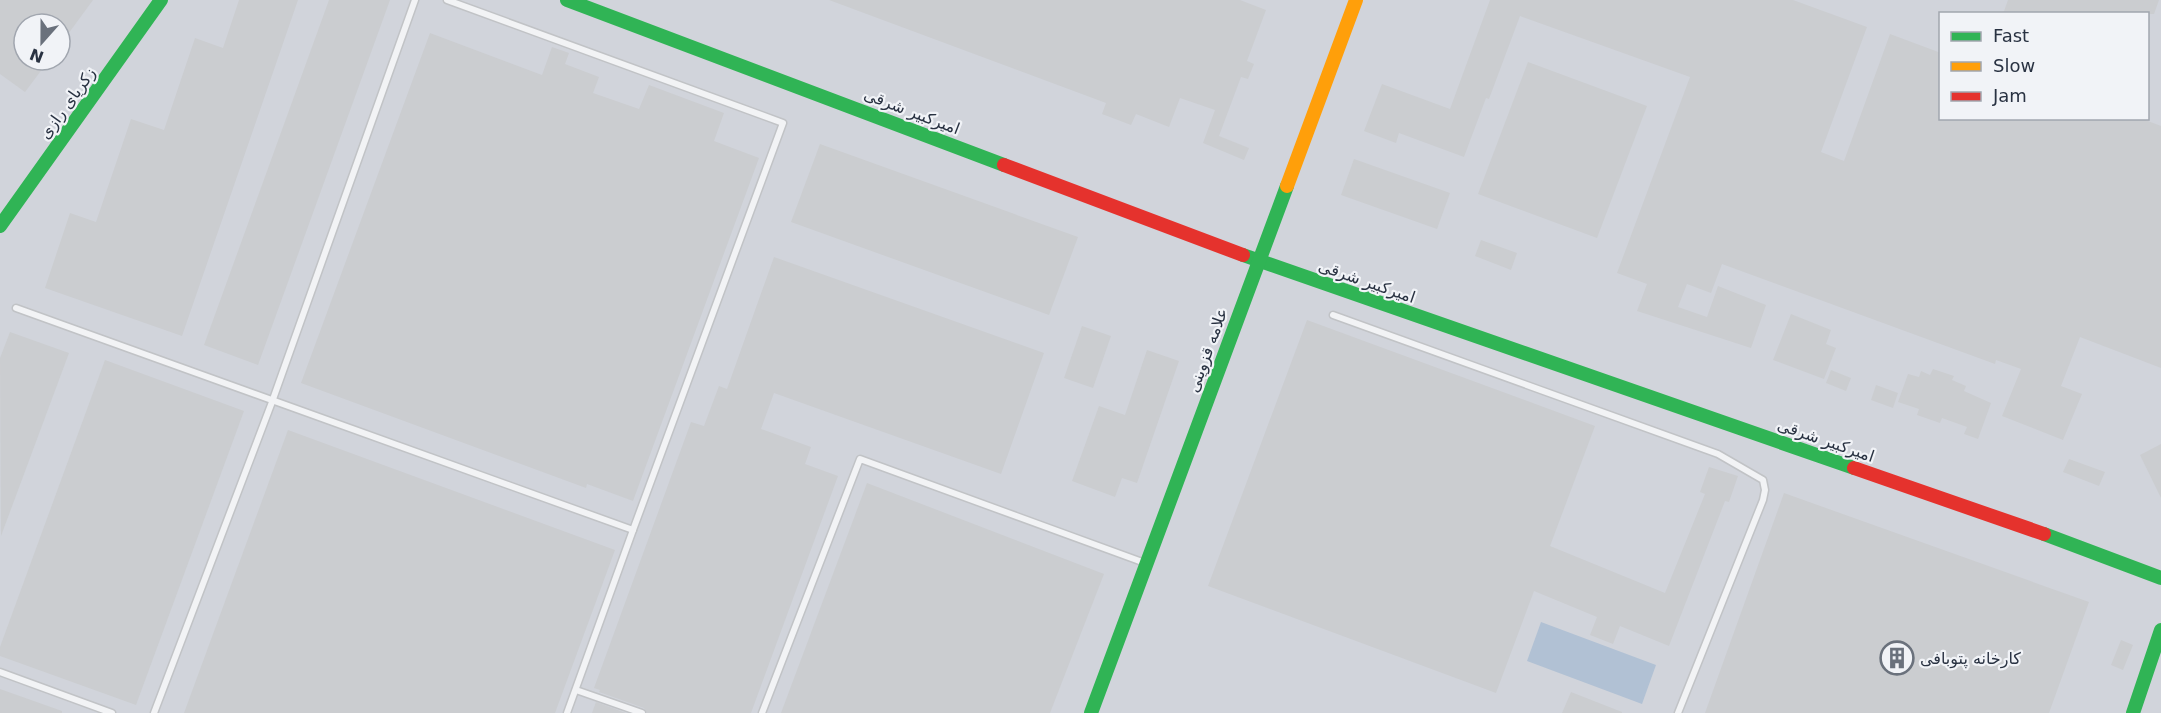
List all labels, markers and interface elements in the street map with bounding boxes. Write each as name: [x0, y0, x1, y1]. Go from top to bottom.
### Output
north arrow: [12, 12, 72, 72]
legend: [1939, 12, 2149, 120]
text: Fast: [1993, 25, 2029, 46]
text: N: [27, 44, 46, 67]
text: Slow: [1993, 55, 2035, 76]
street label: زکریای رازی: [35, 64, 100, 143]
street label: امیرکبیر شرقی: [861, 84, 962, 139]
text: Jam: [1992, 85, 2027, 106]
street label: امیرکبیر شرقی: [1316, 256, 1418, 308]
street label: علامه قزوینی: [1183, 306, 1232, 395]
street label: امیرکبیر شرقی: [1775, 415, 1877, 467]
building icon: کارخانه پتوبافی: [1879, 640, 1915, 676]
place label: کارخانه پتوبافی: [1920, 649, 2021, 669]

